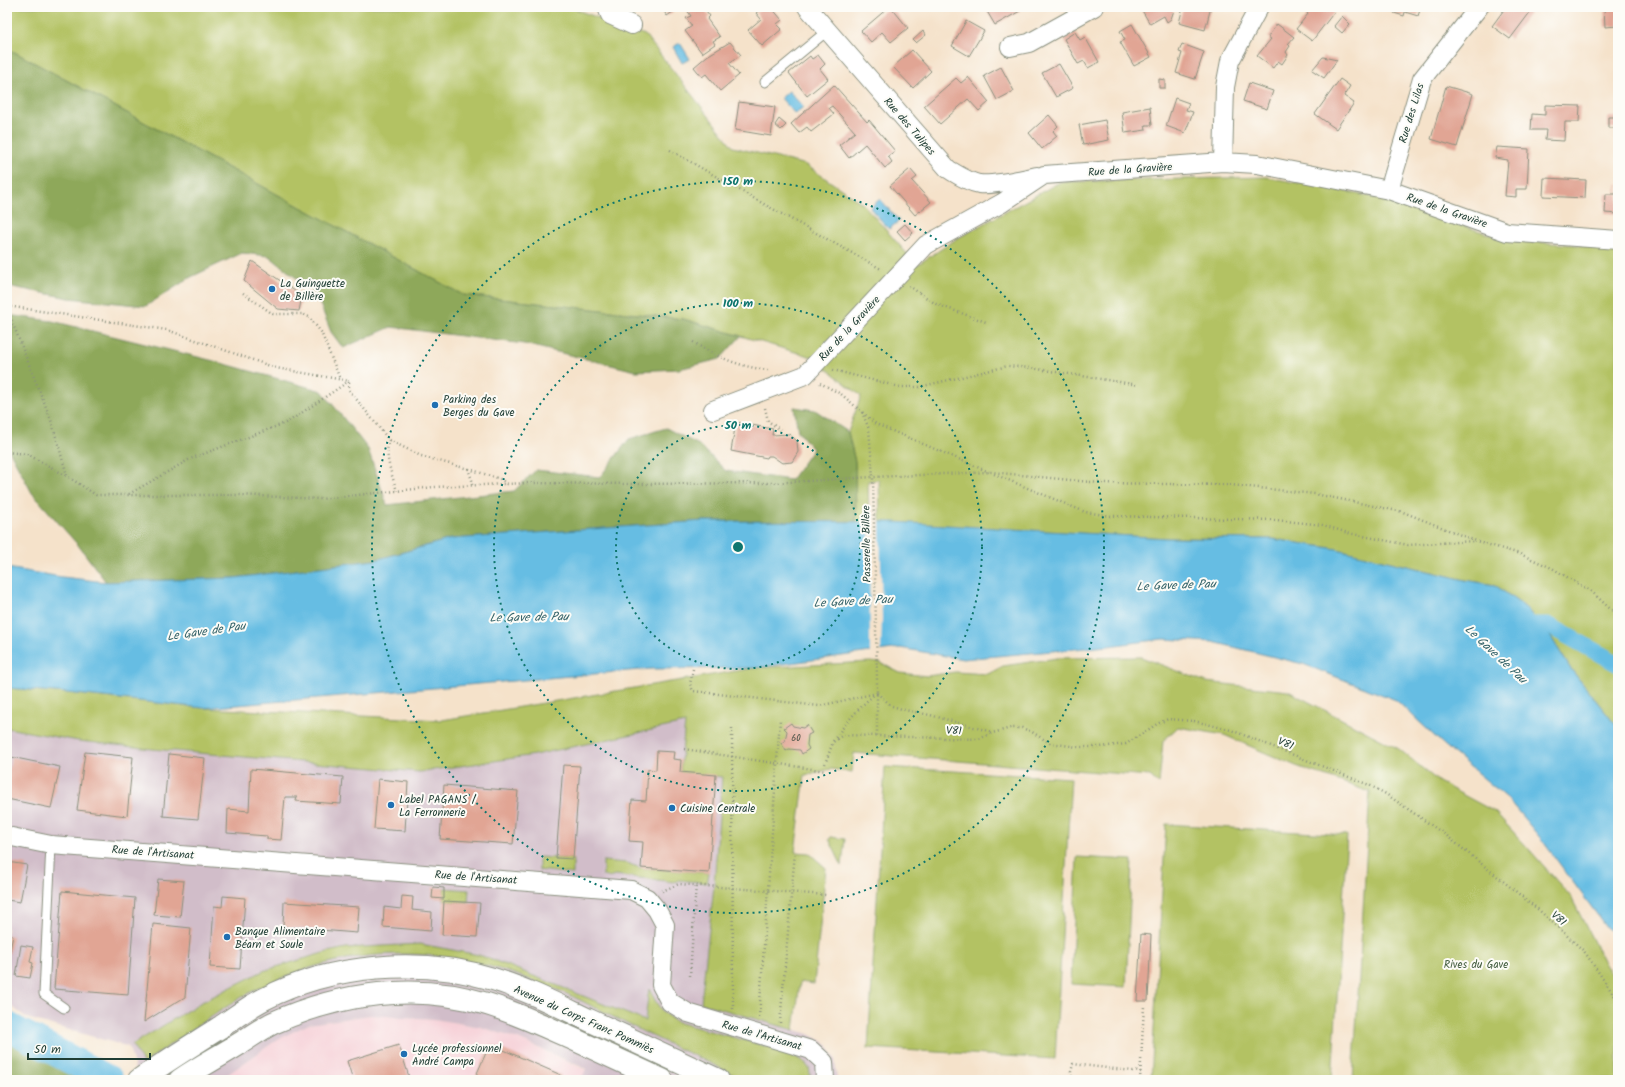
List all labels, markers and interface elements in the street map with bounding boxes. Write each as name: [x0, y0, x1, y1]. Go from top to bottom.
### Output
street label: Rue des Lilas: [1394, 81, 1430, 145]
street label: Rue des Tulipes: [879, 94, 940, 160]
street label: Rue de la Gravière: [1087, 158, 1173, 182]
text: 150 m: [723, 172, 753, 191]
street label: Rue de la Gravière: [1404, 189, 1490, 233]
place label: La Guinguette de Billère: [280, 275, 345, 306]
marker: La Guinguette de Billère: [267, 284, 277, 294]
street label: Rue de la Gravière: [814, 292, 885, 366]
text: 100 m: [723, 294, 753, 313]
place label: Parking des Berges du Gave: [443, 391, 515, 422]
marker: Parking des Berges du Gave: [430, 400, 440, 410]
text: 50 m: [724, 416, 752, 435]
street label: Passerelle Billère: [857, 505, 877, 583]
centre of rings: [731, 540, 745, 554]
water label: Le Gave de Pau: [1136, 575, 1217, 596]
water label: Le Gave de Pau: [813, 590, 894, 613]
water label: Le Gave de Pau: [489, 607, 570, 628]
water label: Le Gave de Pau: [166, 616, 248, 646]
water label: Le Gave de Pau: [1460, 620, 1532, 689]
street label: V81: [946, 722, 962, 740]
house number: 60: [791, 731, 801, 746]
street label: V81: [1275, 732, 1297, 755]
place label: Label PAGANS / La Ferronnerie: [399, 791, 477, 822]
marker: Label PAGANS / La Ferronnerie: [386, 800, 396, 810]
place label: Cuisine Centrale: [680, 800, 755, 818]
marker: Cuisine Centrale: [667, 803, 677, 813]
street label: Rue de l'Artisanat: [111, 841, 195, 865]
street label: Rue de l'Artisanat: [434, 866, 518, 890]
street label: V81: [1546, 907, 1570, 931]
place label: Banque Alimentaire Béarn et Soule: [235, 923, 325, 954]
marker: Banque Alimentaire Béarn et Soule: [222, 932, 232, 942]
park label: Rives du Gave: [1444, 956, 1508, 974]
street label: Avenue du Corps Franc Pommiès: [511, 981, 657, 1059]
street label: Rue de l'Artisanat: [720, 1016, 805, 1056]
scale bar: [28, 1035, 150, 1061]
text: 50 m: [34, 1040, 61, 1059]
place label: Lycée professionnel André Campa: [412, 1040, 502, 1071]
marker: Lycée professionnel André Campa: [399, 1049, 409, 1059]

